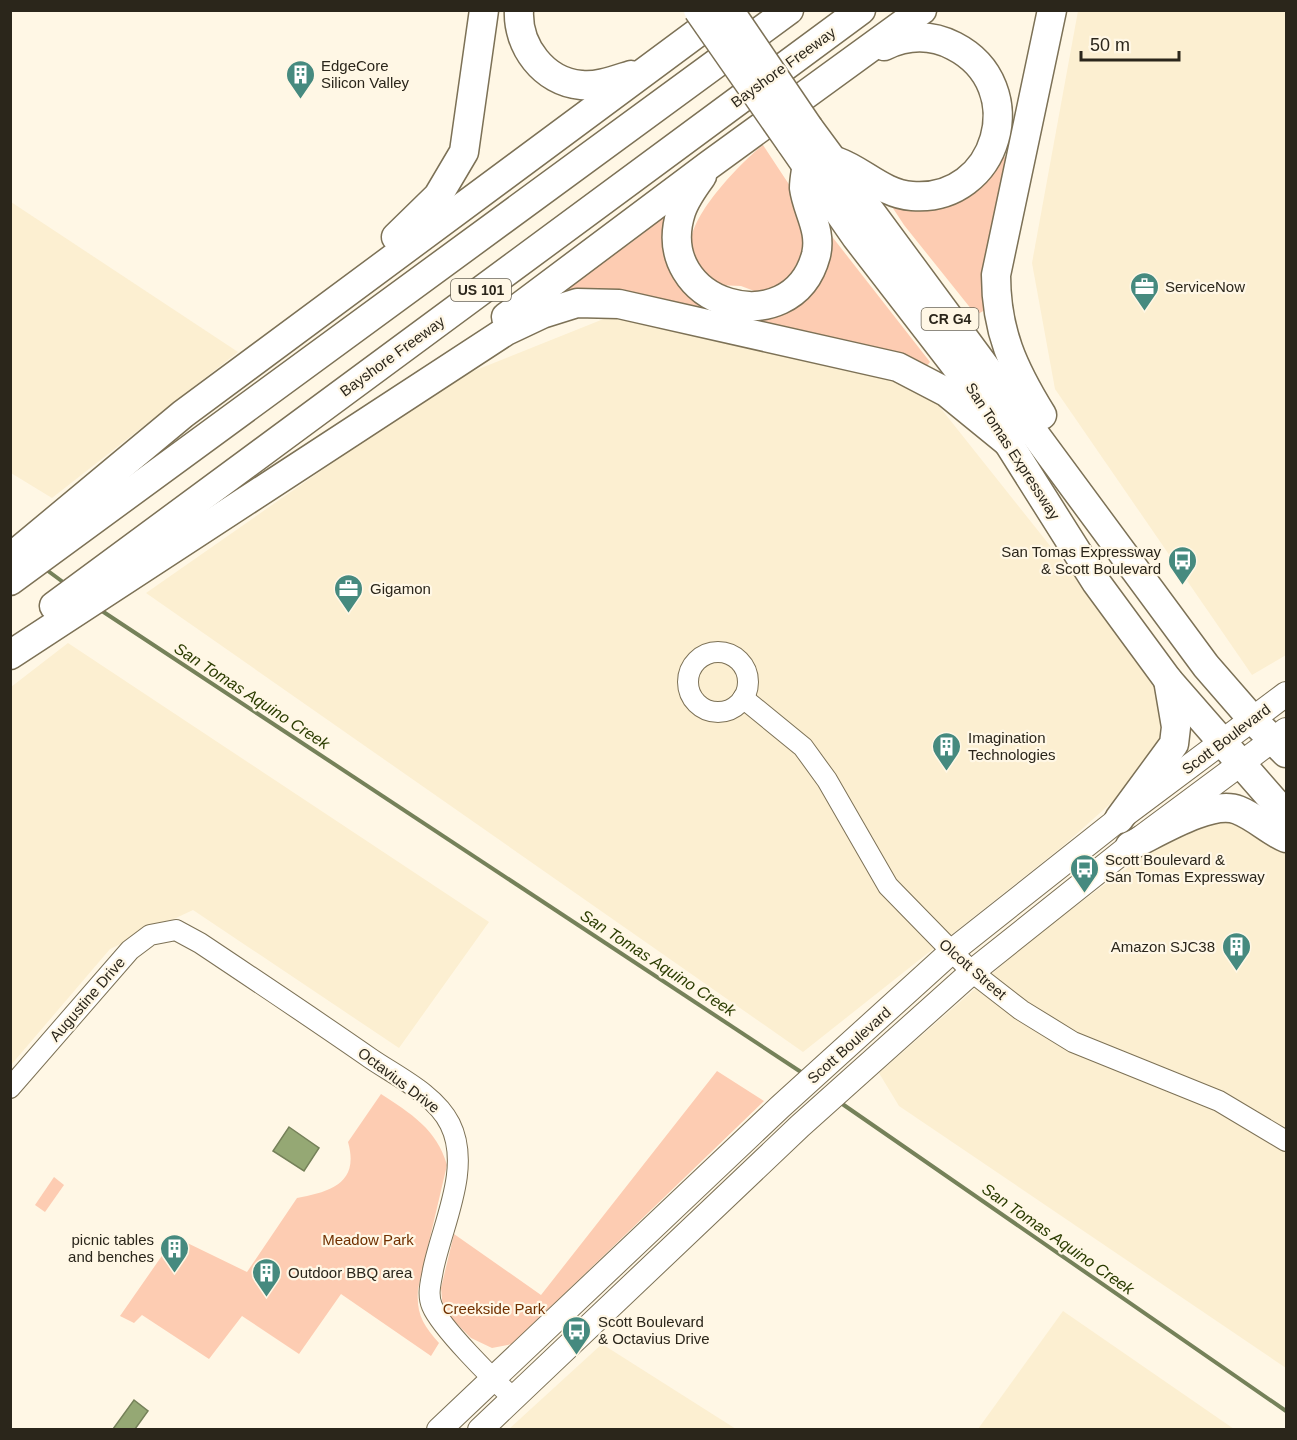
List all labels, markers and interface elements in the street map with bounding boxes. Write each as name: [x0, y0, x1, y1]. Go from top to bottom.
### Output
street label: Bayshore Freeway: [727, 23, 839, 111]
scale bar: [1081, 24, 1178, 62]
text: 50 m: [1090, 35, 1130, 55]
place label: EdgeCore Silicon Valley: [321, 57, 410, 91]
building icon: EdgeCore Silicon Valley: [284, 58, 316, 100]
office icon: ServiceNow: [1128, 270, 1160, 312]
place label: ServiceNow: [1165, 278, 1245, 295]
road number: US 101: [451, 279, 511, 301]
road number: CR G4: [922, 308, 978, 330]
street label: Bayshore Freeway: [336, 312, 448, 400]
street label: San Tomas Expressway: [962, 379, 1064, 523]
place label: San Tomas Expressway & Scott Boulevard: [1001, 543, 1161, 577]
bus stop icon: San Tomas Expressway & Scott Boulevard: [1166, 544, 1198, 586]
office icon: Gigamon: [333, 572, 365, 614]
place label: Gigamon: [370, 580, 431, 597]
water label: San Tomas Aquino Creek: [171, 640, 333, 753]
street label: Scott Boulevard: [1179, 700, 1273, 778]
place label: Imagination Technologies: [968, 729, 1056, 763]
building icon: Imagination Technologies: [931, 730, 963, 772]
place label: Scott Boulevard & San Tomas Expressway: [1105, 851, 1265, 885]
bus stop icon: Scott Boulevard & San Tomas Expressway: [1068, 852, 1100, 894]
water label: San Tomas Aquino Creek: [577, 907, 739, 1020]
building icon: Amazon SJC38: [1220, 930, 1252, 972]
street label: Olcott Street: [936, 935, 1011, 1003]
place label: Amazon SJC38: [1111, 938, 1215, 955]
street label: Augustine Drive: [46, 953, 128, 1045]
street label: Scott Boulevard: [804, 1003, 894, 1087]
street label: Octavius Drive: [355, 1044, 443, 1116]
water label: San Tomas Aquino Creek: [979, 1180, 1138, 1298]
place label: picnic tables and benches: [68, 1231, 154, 1265]
park label: Meadow Park: [322, 1231, 414, 1248]
building icon: picnic tables and benches: [159, 1232, 191, 1274]
building icon: Outdoor BBQ area: [251, 1256, 283, 1298]
place label: Outdoor BBQ area: [288, 1264, 413, 1281]
park label: Creekside Park: [443, 1300, 546, 1317]
place label: Scott Boulevard & Octavius Drive: [598, 1313, 710, 1347]
bus stop icon: Scott Boulevard & Octavius Drive: [561, 1314, 593, 1356]

